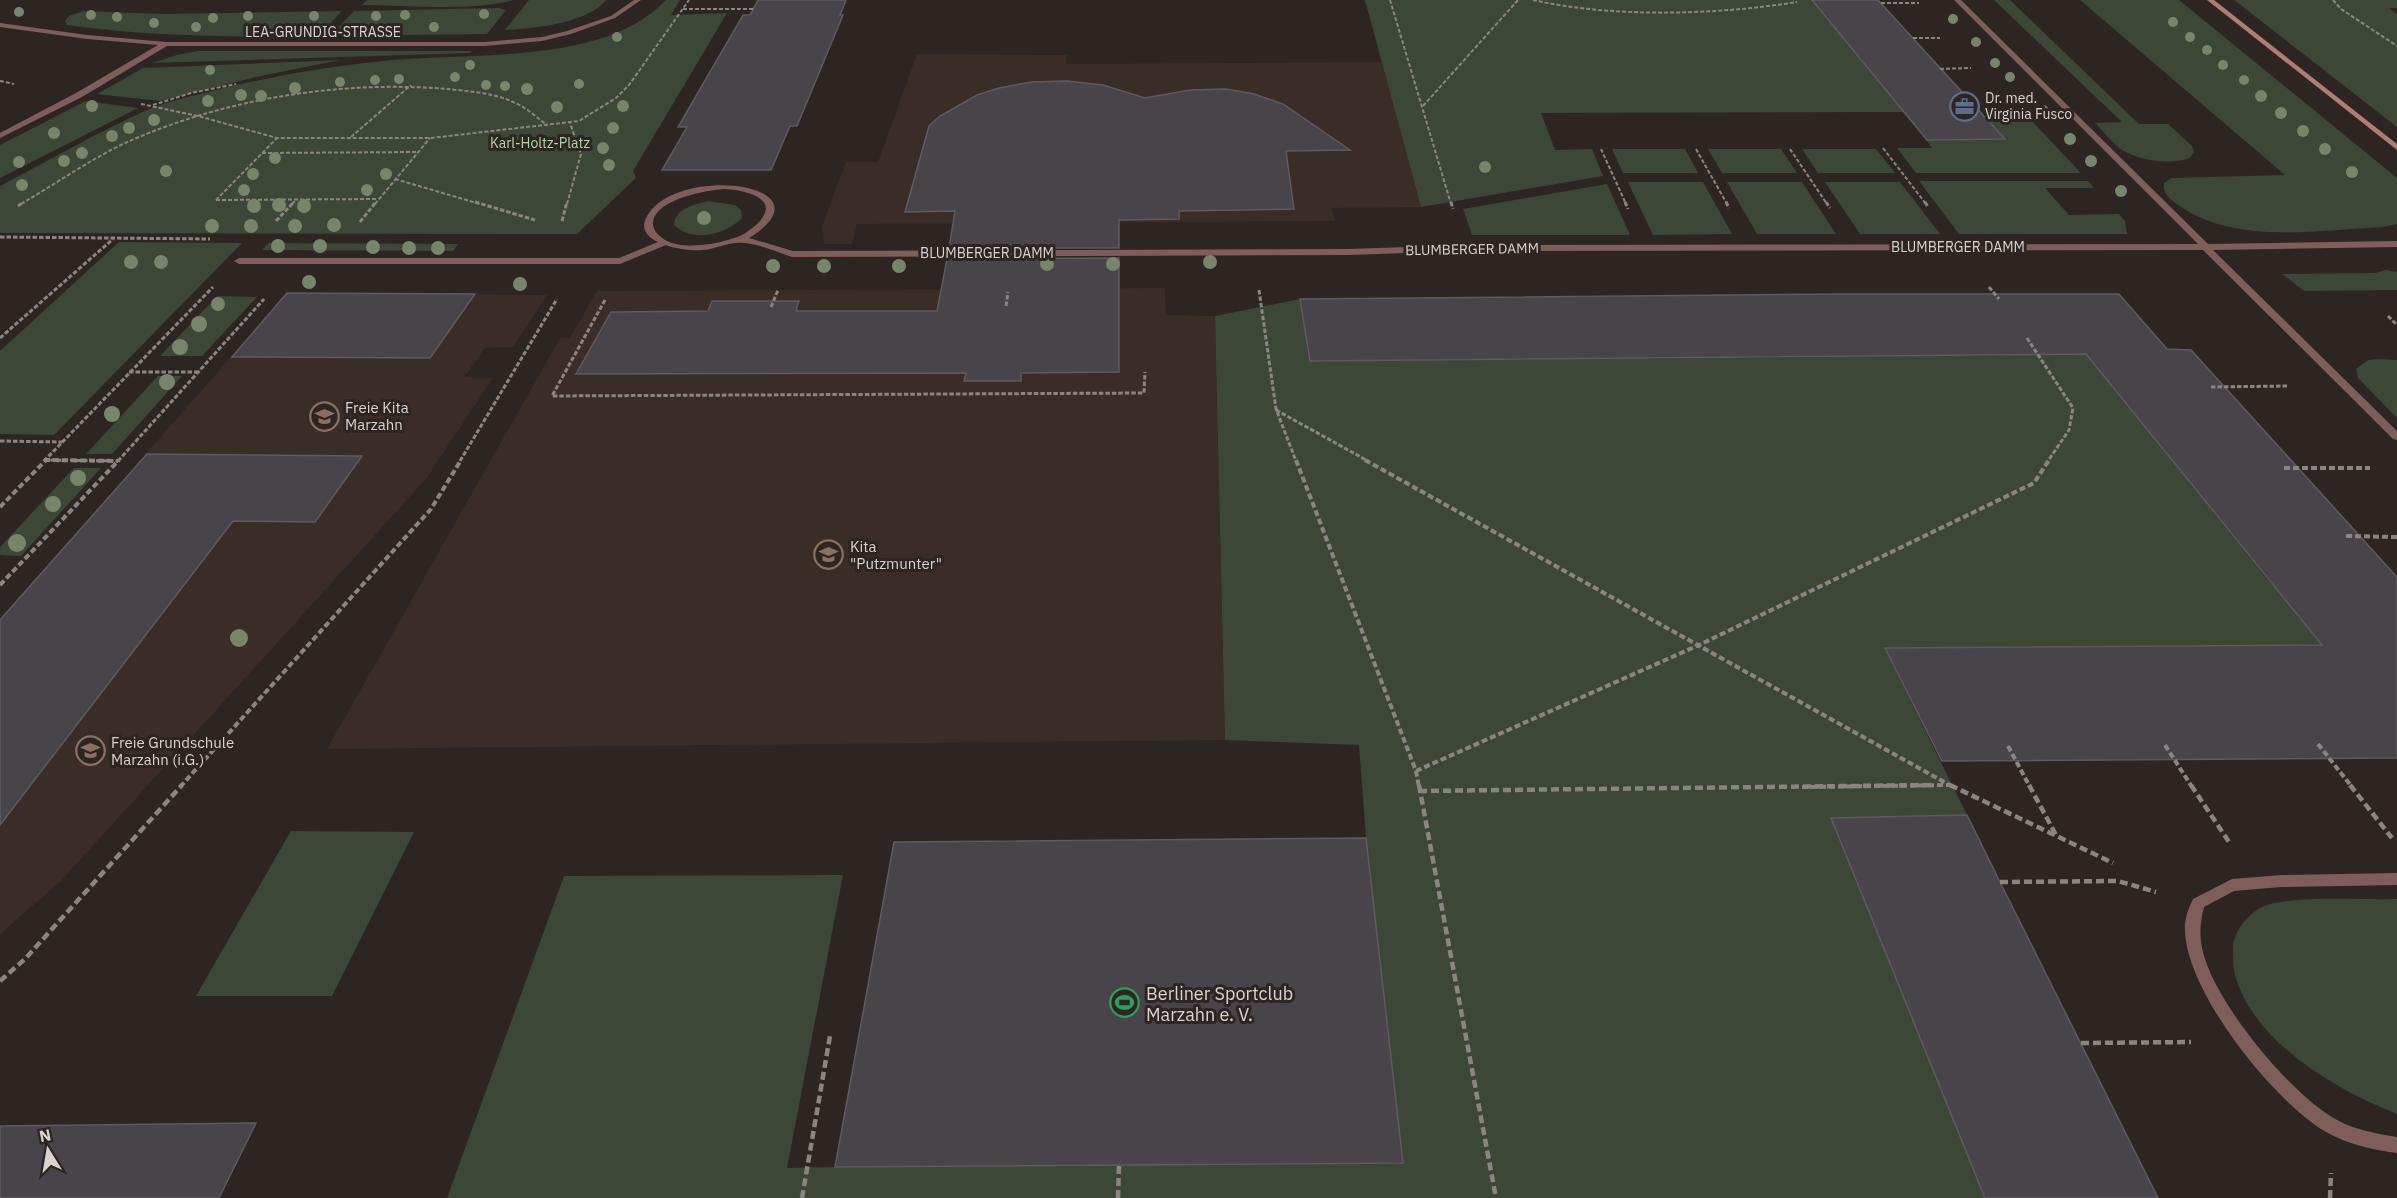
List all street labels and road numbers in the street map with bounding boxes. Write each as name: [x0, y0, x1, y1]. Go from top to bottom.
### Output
street label: LEA-GRUNDIG-STRASSE: [245, 23, 401, 41]
street label: BLUMBERGER DAMM: [1891, 238, 2025, 256]
street label: BLUMBERGER DAMM: [1405, 239, 1539, 259]
street label: BLUMBERGER DAMM: [920, 244, 1054, 262]

